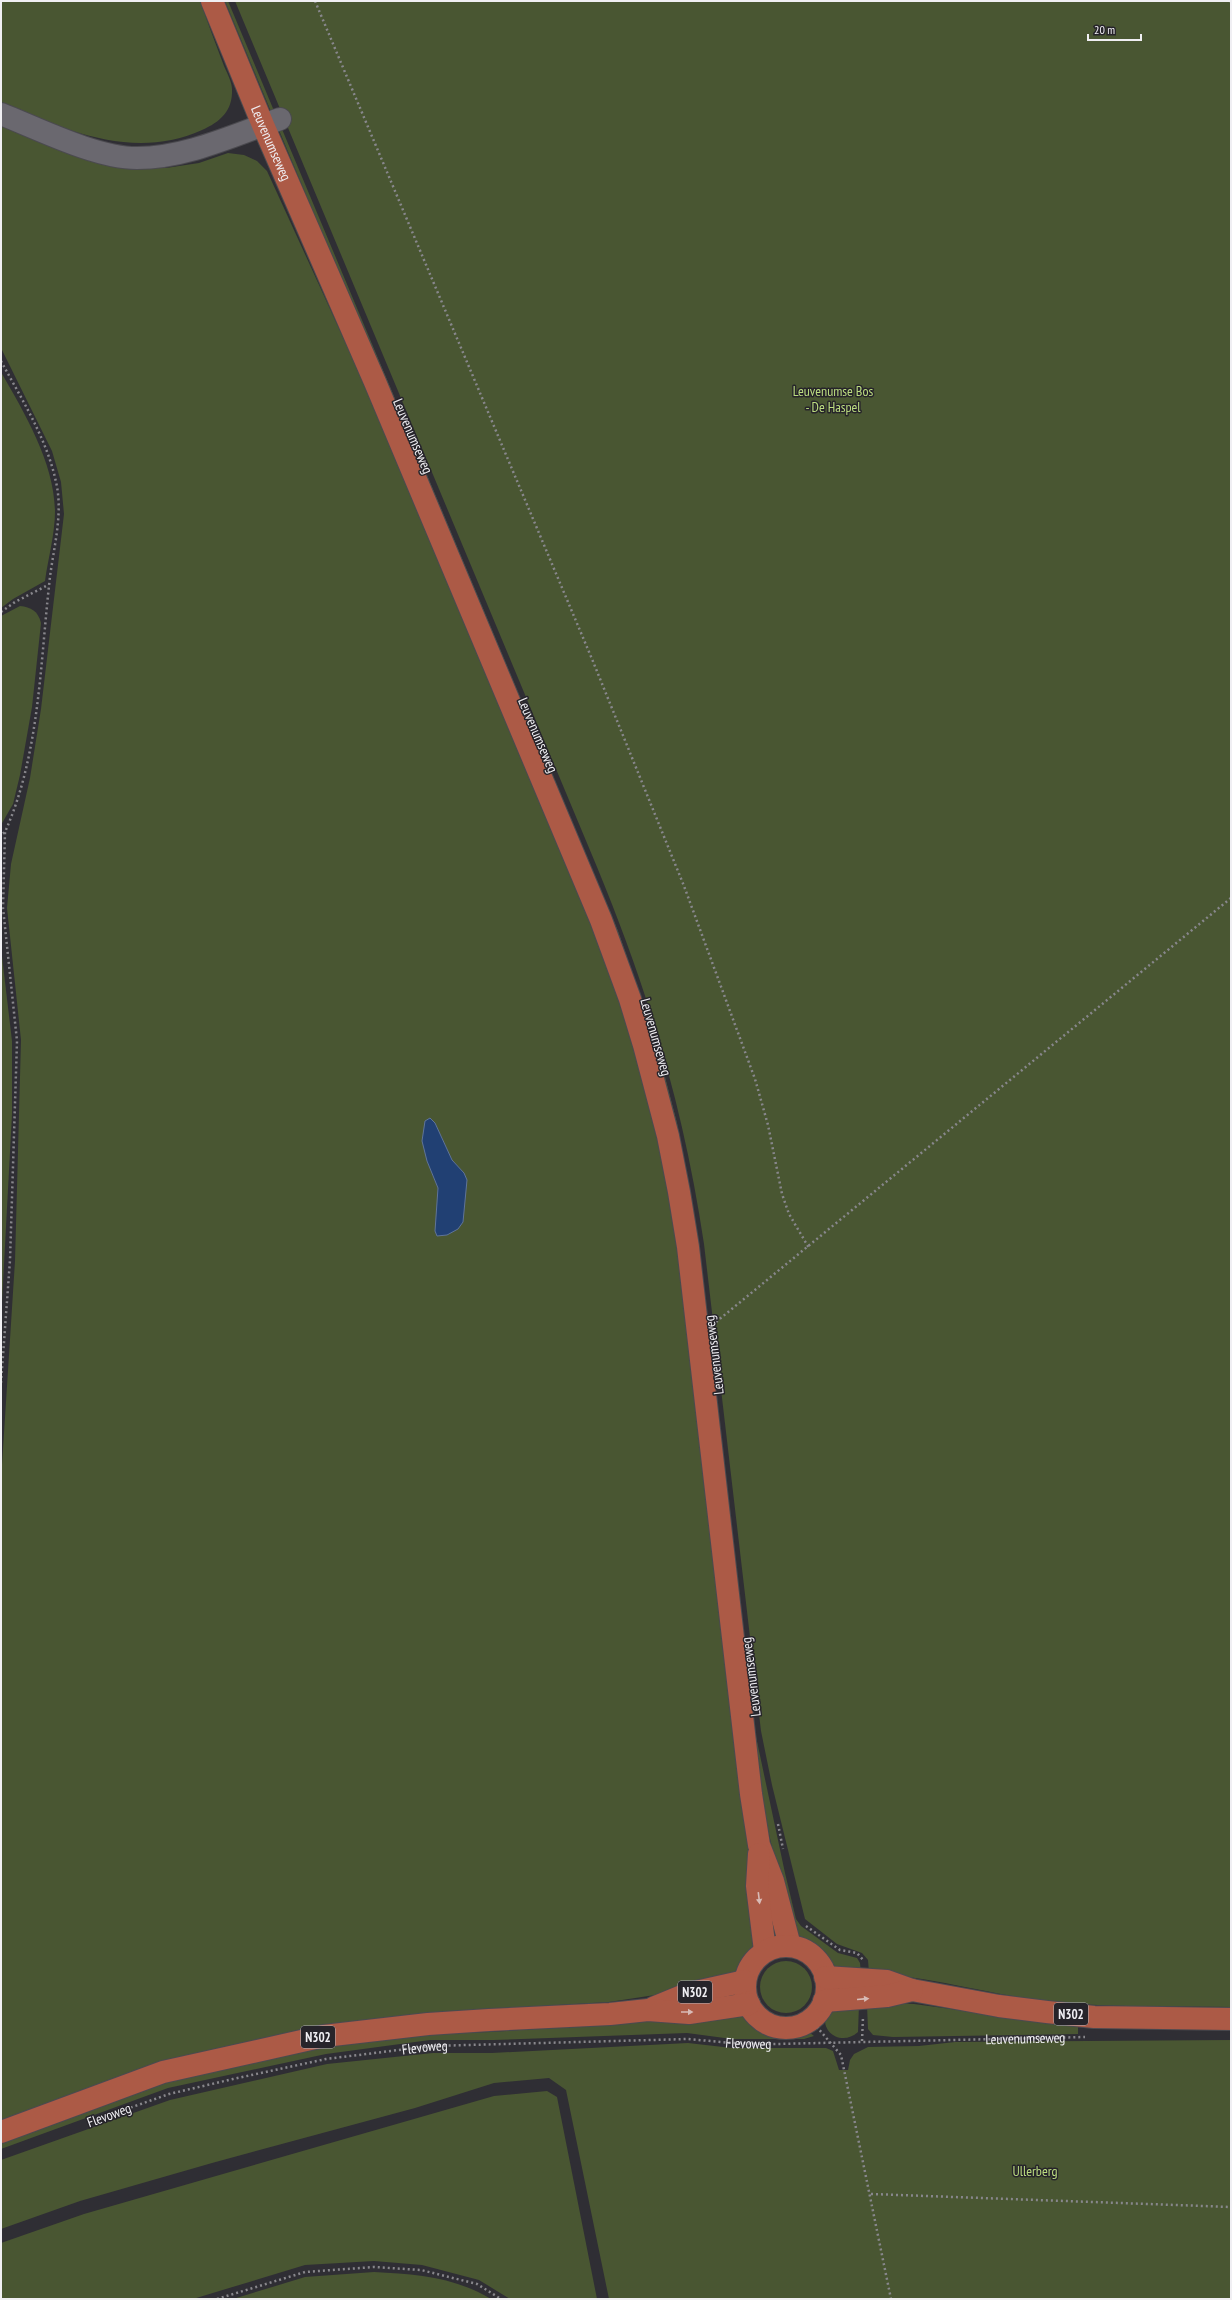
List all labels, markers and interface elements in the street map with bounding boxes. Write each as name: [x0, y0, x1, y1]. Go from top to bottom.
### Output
scale bar: [1088, 16, 1141, 42]
text: 20 m: [1094, 22, 1115, 37]
street label: Leuvenumseweg: [247, 103, 295, 184]
park label: Leuvenumse Bos - De Haspel: [793, 382, 873, 416]
street label: Leuvenumseweg: [389, 396, 437, 476]
street label: Leuvenumseweg: [514, 695, 562, 775]
street label: Leuvenumseweg: [636, 996, 676, 1078]
street label: Leuvenumseweg: [700, 1314, 728, 1396]
street label: Leuvenumseweg: [737, 1636, 765, 1718]
one-way arrow: [756, 1892, 762, 1904]
road number: N302: [678, 1981, 712, 2003]
one-way arrow: [857, 1995, 869, 2002]
road number: N302: [1054, 2003, 1088, 2025]
one-way arrow: [681, 2009, 694, 2015]
road number: N302: [301, 2026, 335, 2048]
street label: Leuvenumseweg: [985, 2028, 1066, 2048]
street label: Flevoweg: [725, 2033, 772, 2053]
street label: Flevoweg: [401, 2037, 448, 2059]
street label: Flevoweg: [84, 2099, 134, 2131]
park label: Ullerberg: [1012, 2162, 1058, 2180]

